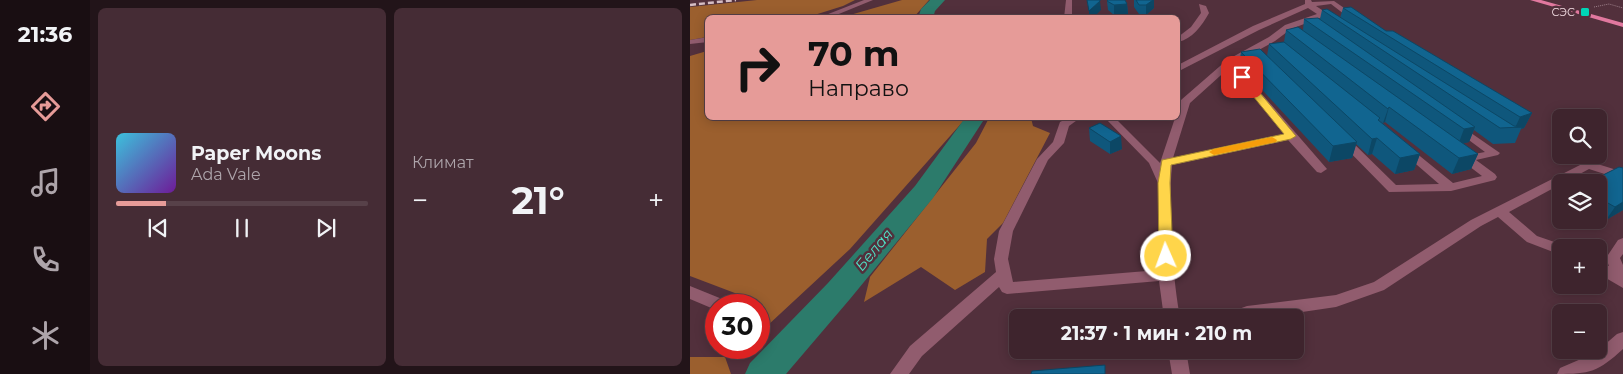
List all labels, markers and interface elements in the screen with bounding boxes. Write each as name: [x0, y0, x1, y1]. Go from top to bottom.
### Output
place label: СЭС: [1551, 5, 1575, 19]
marker: СЭС: [1579, 6, 1591, 18]
text: 21:36: [18, 21, 72, 48]
text: 70 m: [808, 32, 899, 75]
icon: right: [725, 35, 790, 100]
pin: [1221, 56, 1263, 98]
icon: arrive: [1228, 63, 1256, 91]
text: Направо: [808, 75, 909, 102]
icon: directions: [28, 89, 63, 124]
map controls: [1552, 109, 1607, 359]
button: search: [1552, 109, 1607, 164]
text: Paper Moons: [191, 142, 321, 165]
text: Климат: [412, 153, 474, 172]
icon: music: [28, 165, 63, 200]
text: Ada Vale: [191, 165, 261, 184]
button: layers: [1552, 174, 1607, 229]
text: 21°: [511, 177, 565, 224]
text: −: [412, 183, 428, 217]
text: +: [648, 183, 664, 217]
icon: previous: [144, 214, 172, 242]
icon: pause: [228, 214, 256, 242]
icon: next: [312, 214, 340, 242]
water label: Белая: [851, 225, 897, 275]
position arrow: [1139, 229, 1191, 281]
button: +: [1552, 239, 1607, 294]
icon: phone: [28, 242, 63, 277]
speed limit sign: 30: [705, 294, 770, 359]
button: −: [1552, 304, 1607, 359]
icon: climate: [28, 318, 63, 353]
text: 21:37 · 1 мин · 210 m: [1061, 322, 1252, 345]

